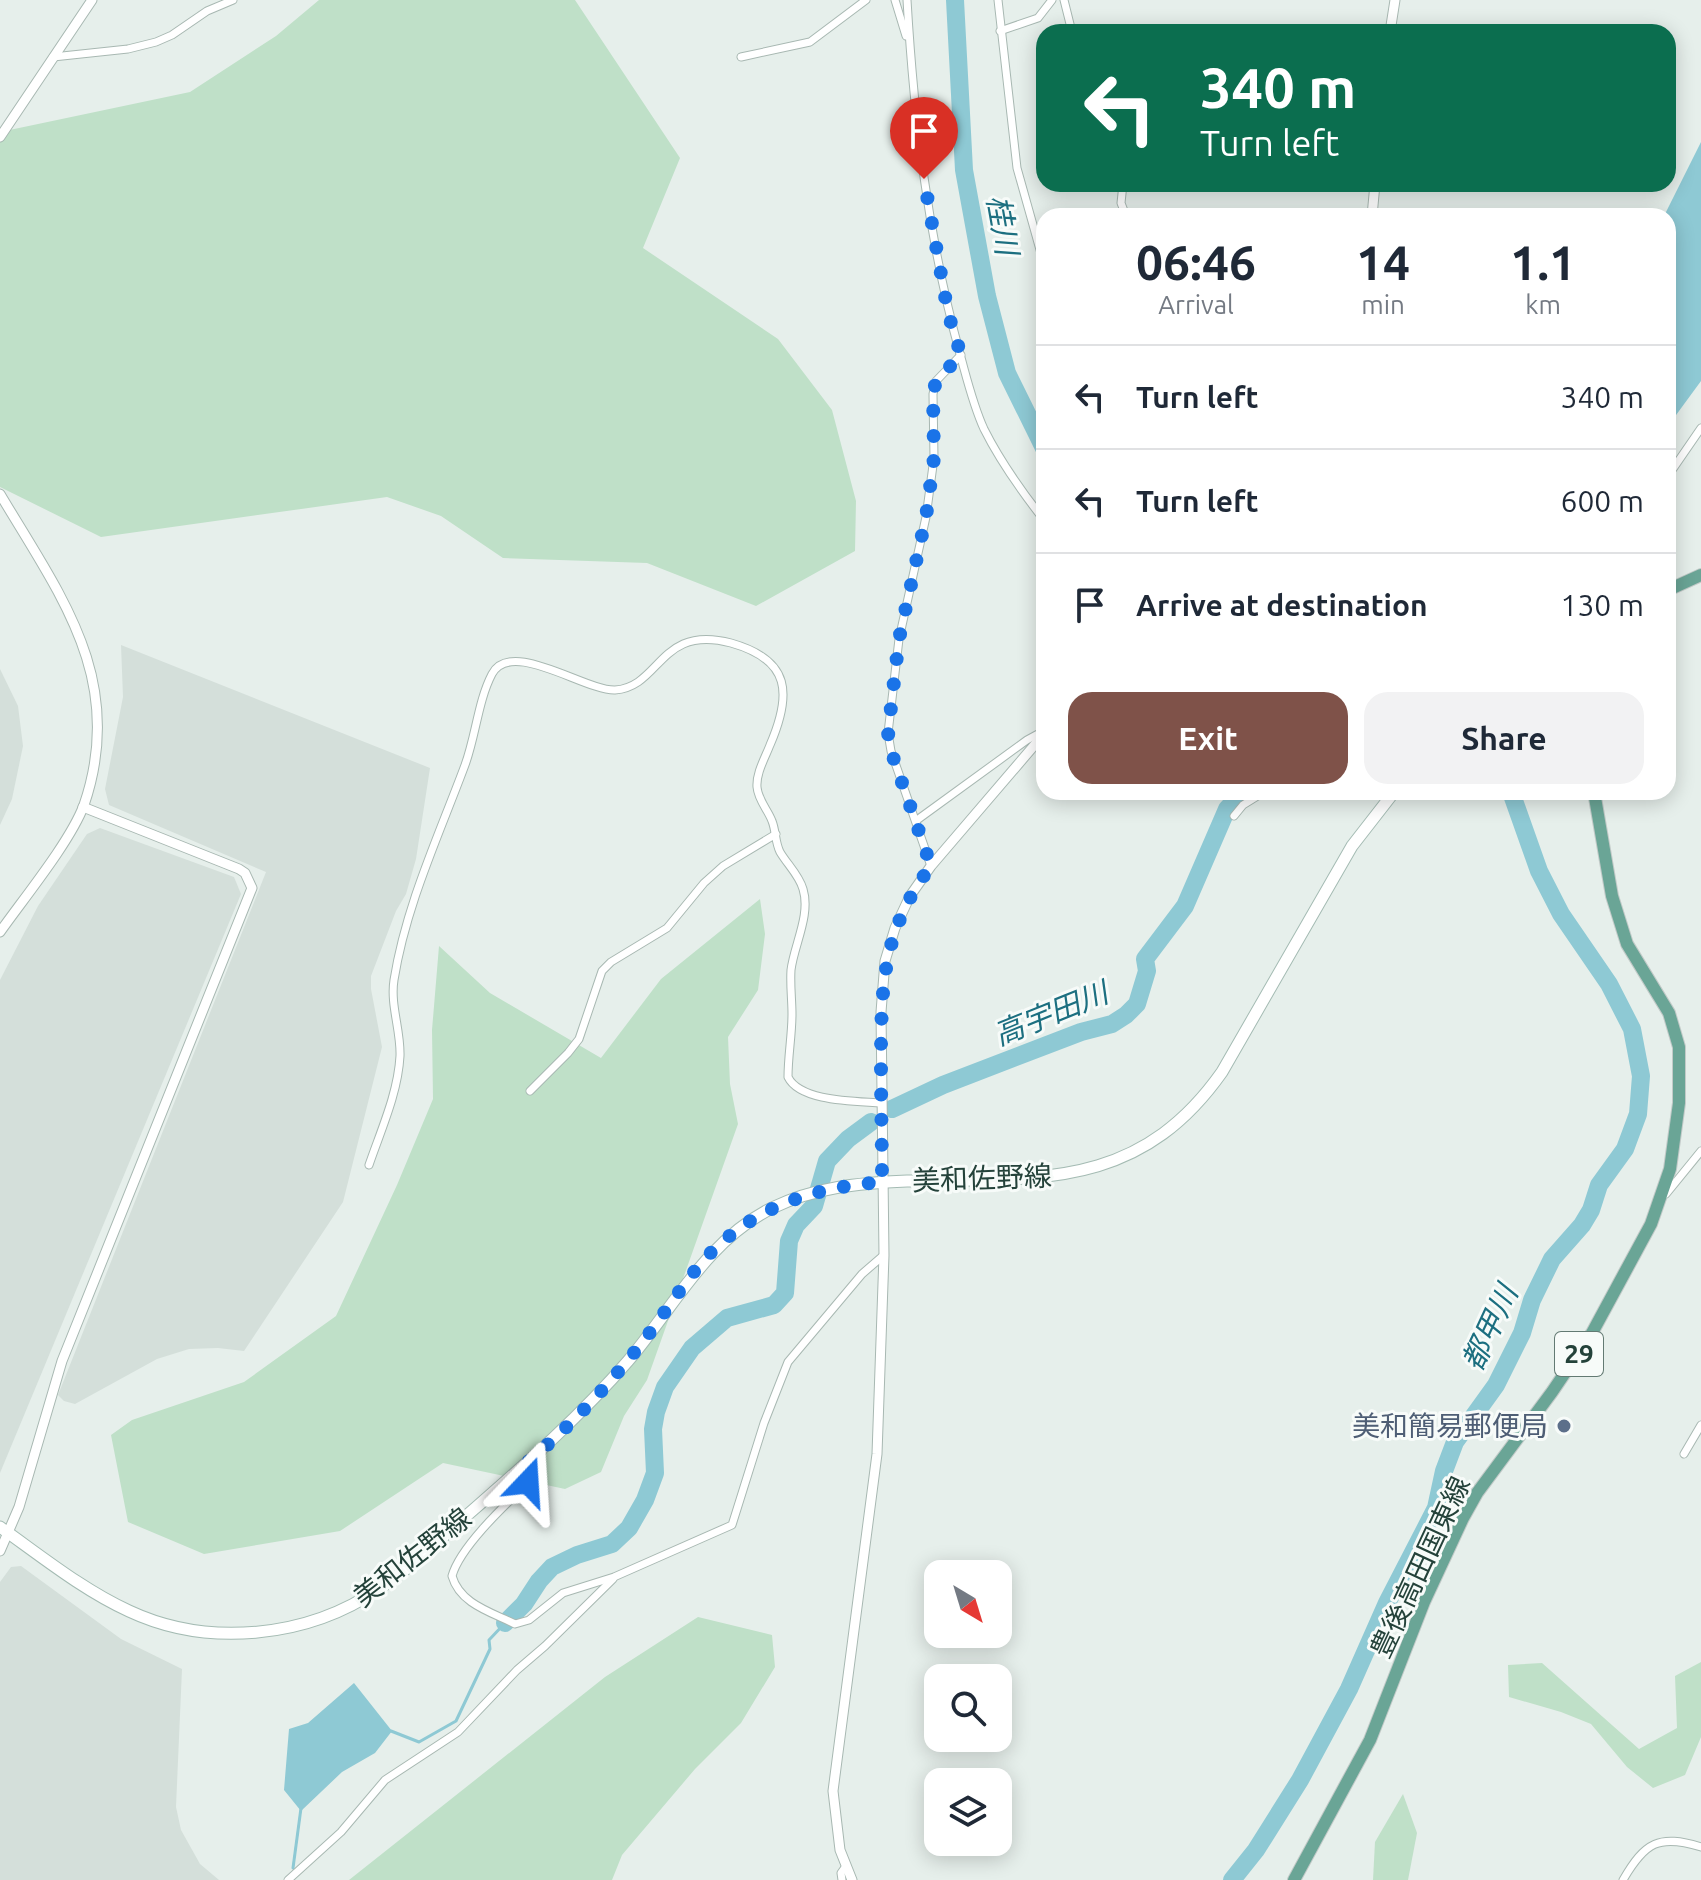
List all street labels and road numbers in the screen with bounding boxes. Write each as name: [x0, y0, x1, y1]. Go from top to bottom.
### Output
street label: 美和佐野線: [911, 1160, 1052, 1195]
road number: 29: [1555, 1332, 1603, 1376]
street label: 豊後高田国東線: [1364, 1471, 1475, 1662]
street label: 美和佐野線: [347, 1501, 476, 1612]

